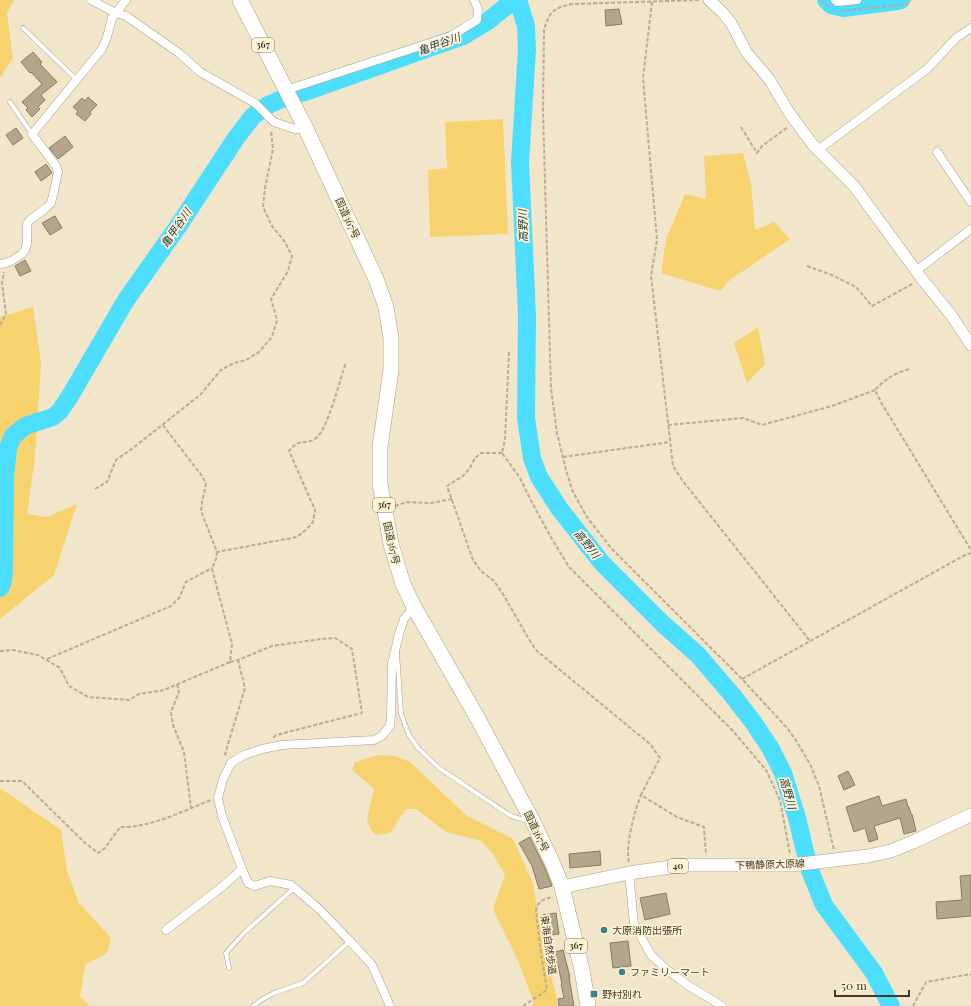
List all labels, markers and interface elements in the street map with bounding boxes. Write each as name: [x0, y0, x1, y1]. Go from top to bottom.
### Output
water label: 亀甲谷川: [416, 29, 463, 58]
road number: 367: [252, 38, 274, 52]
street label: 国道367号: [332, 195, 364, 241]
water label: 亀甲谷川: [157, 204, 195, 250]
water label: 高野川: [514, 208, 531, 243]
road number: 367: [373, 498, 395, 512]
street label: 国道367号: [380, 520, 404, 566]
water label: 高野川: [571, 526, 604, 562]
water label: 高野川: [777, 775, 801, 812]
street label: 国道367号: [521, 808, 553, 854]
street label: 下鴨静原大原線: [735, 856, 805, 872]
road number: 40: [668, 859, 688, 873]
street label: 東海自然歩道: [538, 914, 560, 976]
place label: 大原消防出張所: [612, 923, 682, 937]
marker: 大原消防出張所: [599, 925, 609, 935]
road number: 367: [565, 939, 587, 953]
place label: ファミリーマート: [630, 965, 710, 979]
marker: ファミリーマート: [617, 967, 627, 977]
scale bar: [835, 972, 909, 998]
text: 50 m: [841, 977, 867, 993]
place label: 野村別れ: [602, 987, 642, 1001]
marker: 野村別れ: [589, 989, 599, 999]

